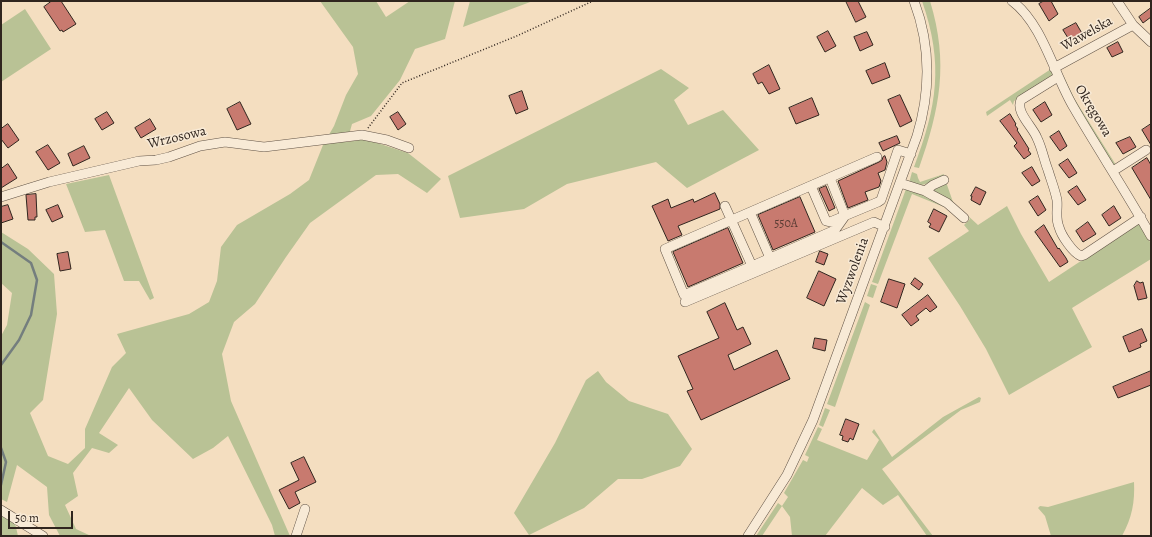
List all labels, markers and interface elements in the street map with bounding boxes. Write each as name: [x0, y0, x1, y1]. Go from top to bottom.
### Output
street label: Wawelska: [1058, 13, 1116, 55]
street label: Okręgowa: [1071, 82, 1115, 140]
street label: Wrzosowa: [146, 123, 208, 153]
house number: 550A: [774, 217, 798, 231]
street label: Wyzwolenia: [833, 235, 873, 307]
scale bar: [10, 503, 75, 529]
text: 50 m: [15, 510, 39, 526]

